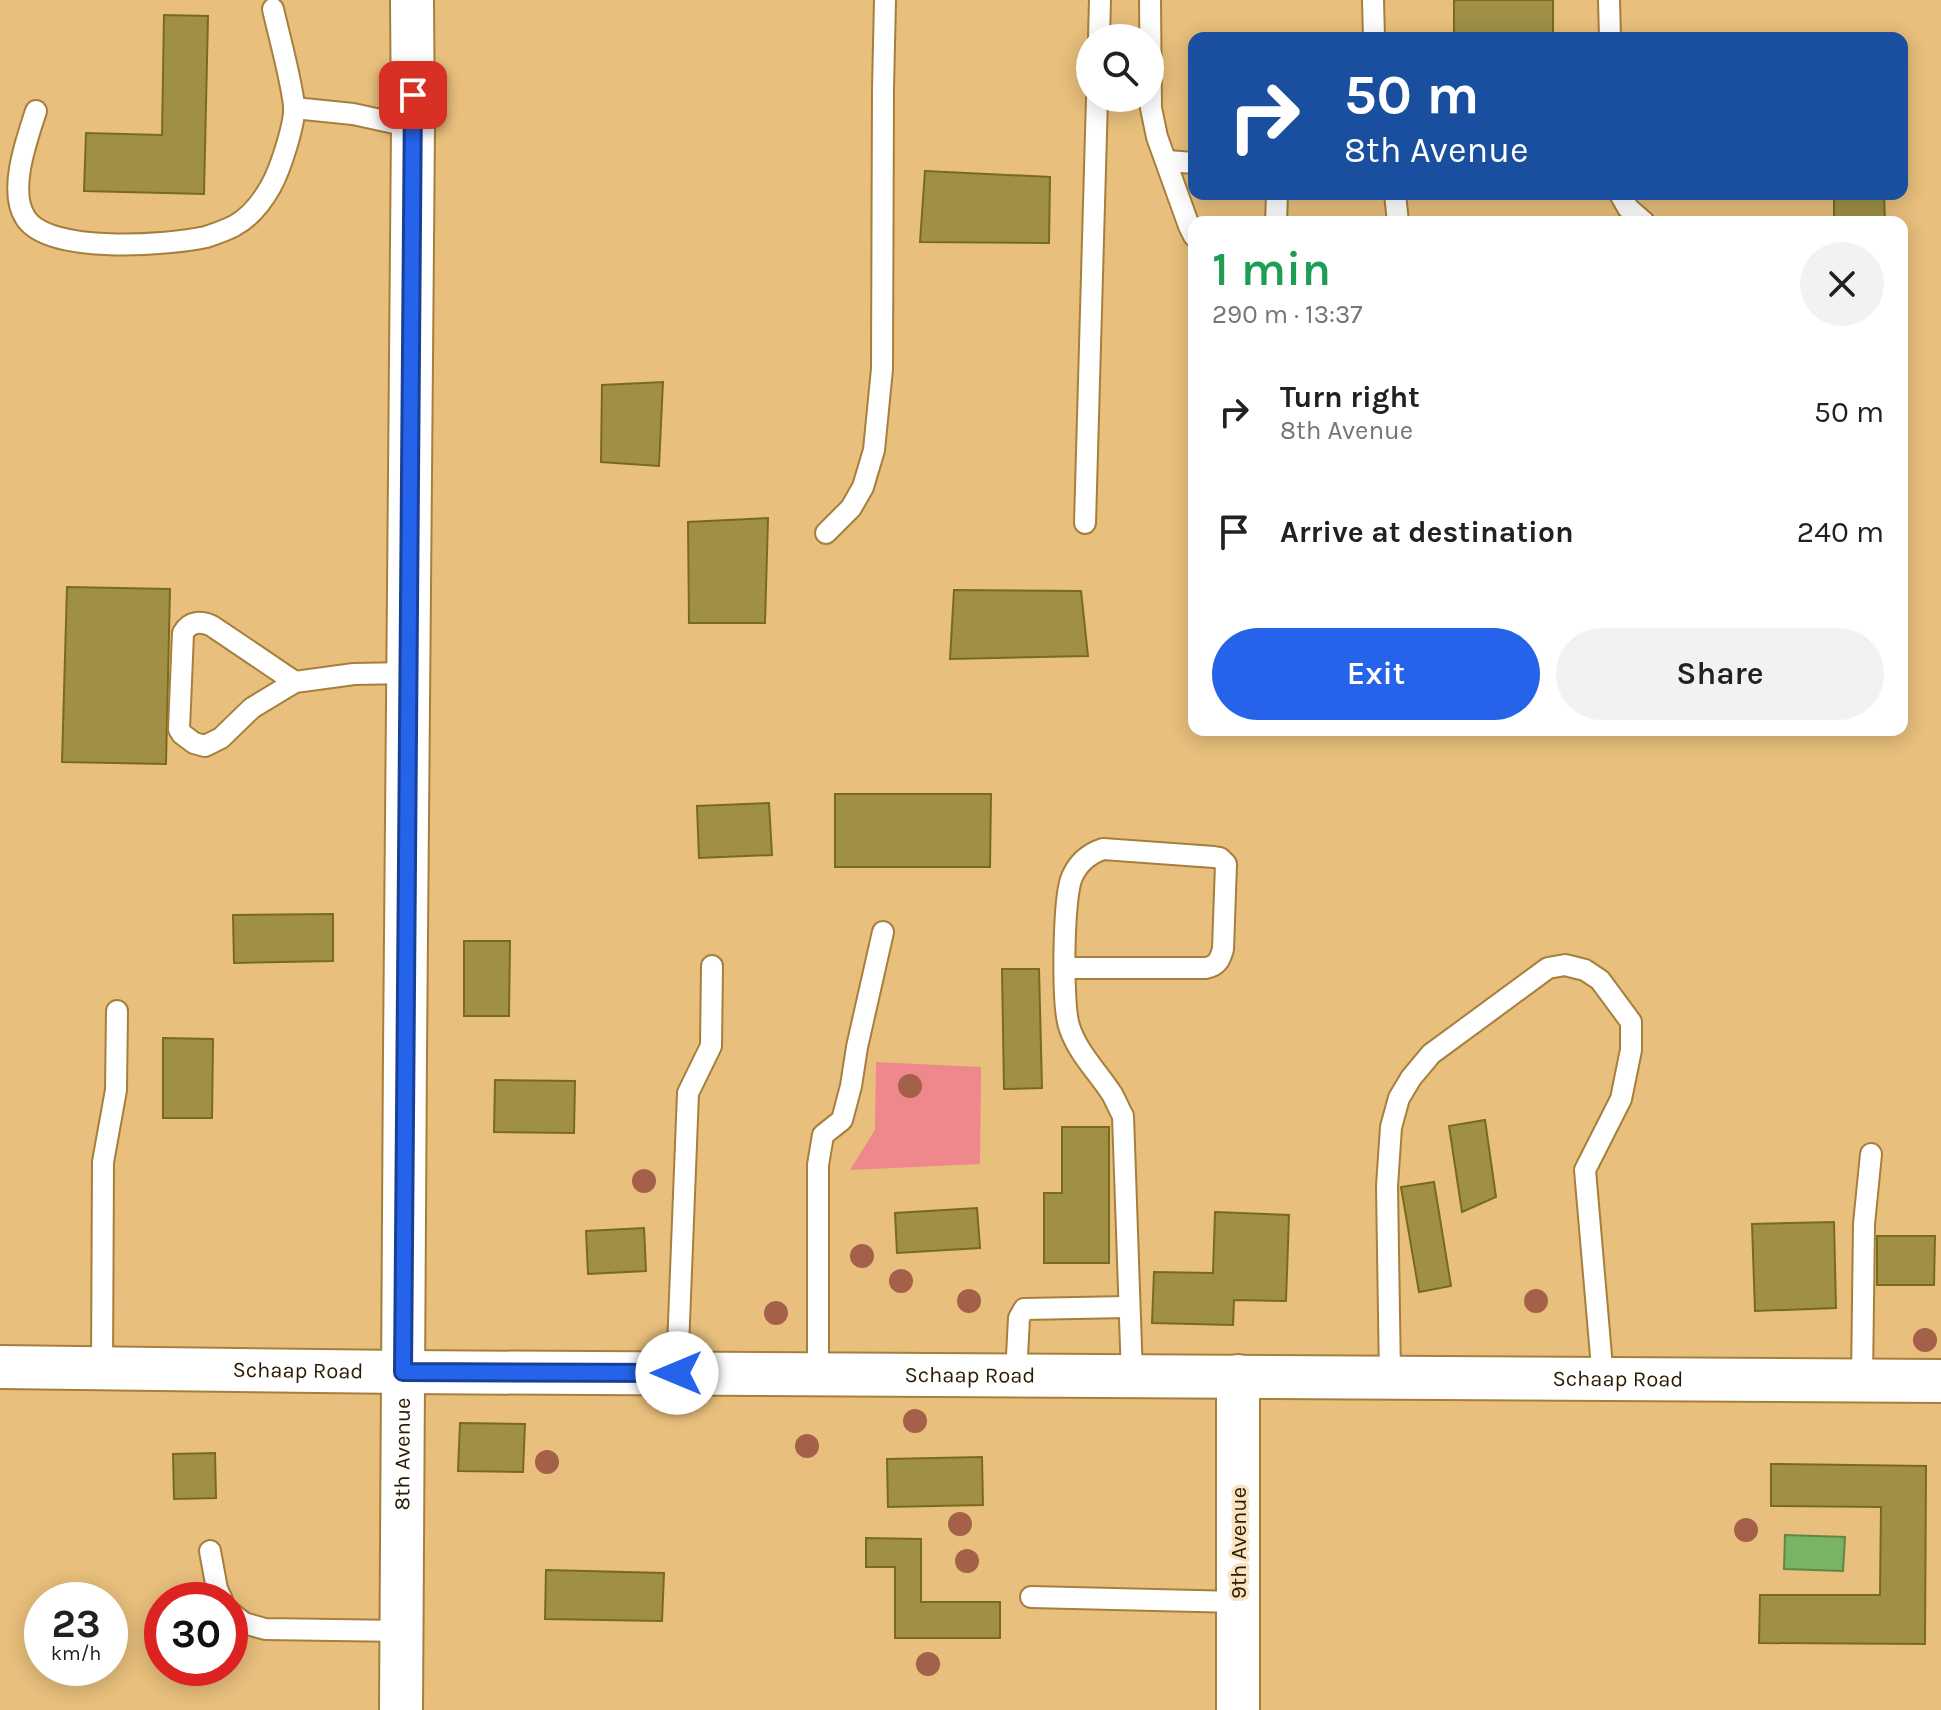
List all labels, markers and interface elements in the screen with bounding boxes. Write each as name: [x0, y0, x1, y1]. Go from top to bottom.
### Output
map controls: [1076, 24, 1164, 112]
button: search: [1076, 24, 1164, 112]
pin: [379, 61, 447, 129]
text: 50 m: [1344, 62, 1479, 127]
icon: right: [1212, 64, 1316, 168]
icon: arrive: [391, 73, 435, 117]
text: 8th Avenue: [1344, 129, 1528, 171]
text: 1 min: [1212, 241, 1331, 297]
button: close: [1800, 242, 1884, 326]
text: 290 m · 13:37: [1212, 299, 1363, 330]
text: Turn right: [1280, 379, 1420, 415]
icon: right: [1212, 390, 1256, 434]
text: 50 m: [1814, 394, 1884, 430]
text: 8th Avenue: [1280, 415, 1413, 446]
icon: arrive: [1212, 510, 1256, 554]
text: Arrive at destination: [1280, 514, 1574, 550]
text: 240 m: [1797, 514, 1884, 550]
button: Exit: [1212, 628, 1540, 720]
button: Share: [1556, 628, 1884, 720]
position arrow: [635, 1331, 719, 1415]
street label: Schaap Road: [232, 1357, 364, 1385]
street label: Schaap Road: [904, 1362, 1036, 1389]
street label: Schaap Road: [1552, 1366, 1684, 1392]
street label: 8th Avenue: [389, 1398, 416, 1510]
street label: 9th Avenue: [1226, 1487, 1252, 1599]
speed limit sign: 30: [144, 1582, 248, 1686]
text: 23: [51, 1600, 101, 1647]
text: km/h: [51, 1642, 101, 1665]

